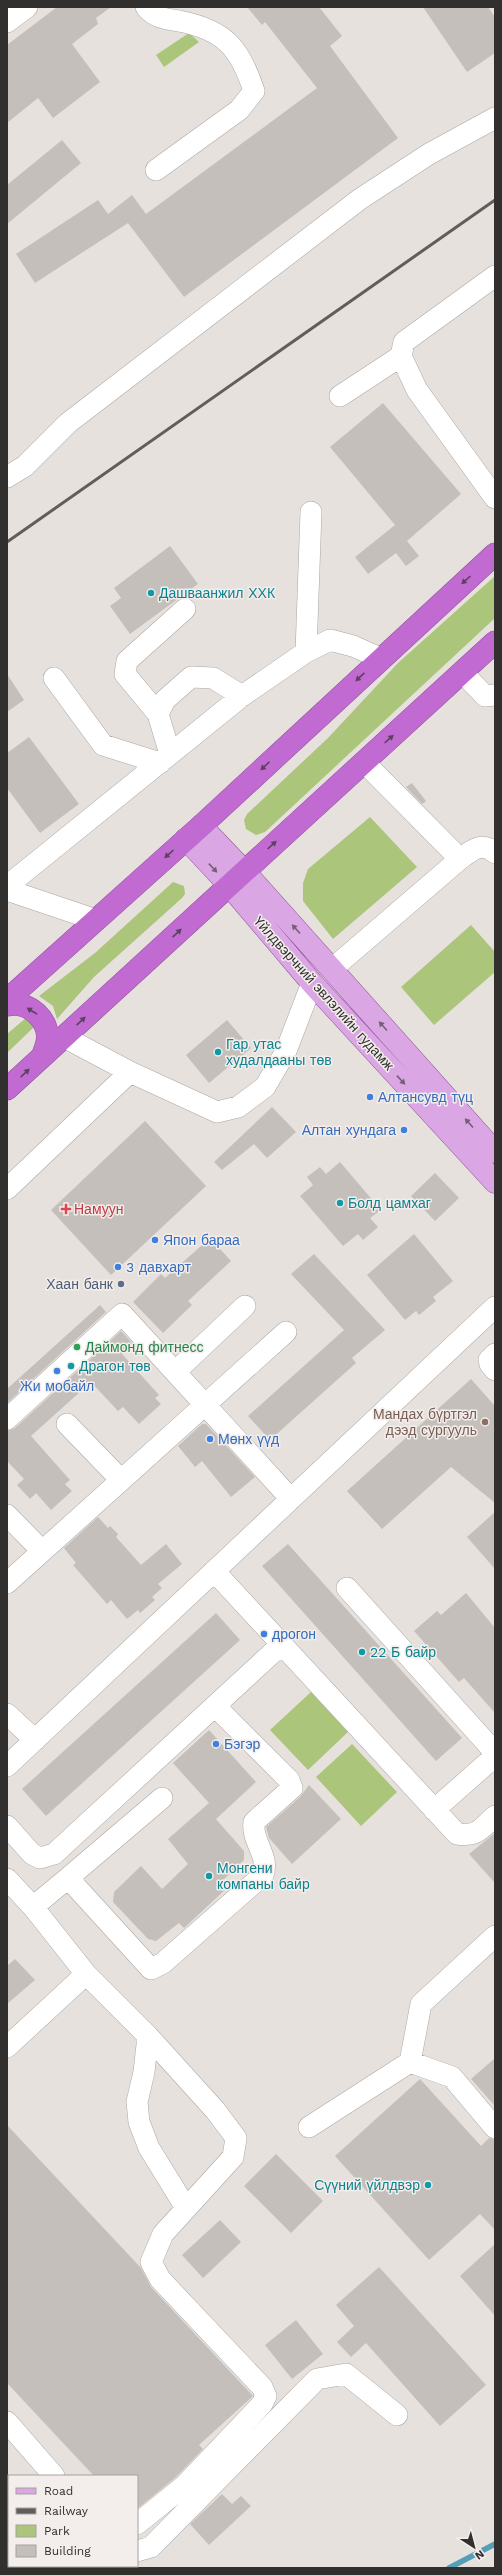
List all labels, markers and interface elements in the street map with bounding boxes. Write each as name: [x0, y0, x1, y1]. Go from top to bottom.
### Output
one-way arrow: [461, 575, 471, 585]
place label: Дашваанжил ХХК: [159, 585, 276, 601]
marker: Дашваанжил ХХК: [146, 588, 156, 598]
one-way arrow: [355, 672, 365, 682]
one-way arrow: [384, 734, 394, 743]
one-way arrow: [260, 761, 270, 771]
one-way arrow: [268, 841, 277, 850]
one-way arrow: [165, 849, 174, 858]
one-way arrow: [208, 863, 218, 873]
street label: Үйлдвэрчний эвлэлийн гудамж: [251, 913, 398, 1074]
one-way arrow: [292, 924, 301, 933]
one-way arrow: [172, 929, 181, 938]
one-way arrow: [26, 1007, 38, 1014]
one-way arrow: [76, 1016, 86, 1026]
one-way arrow: [378, 1020, 387, 1031]
place label: Гар утас худалдааны төв: [226, 1036, 332, 1068]
marker: Гар утас худалдааны төв: [213, 1047, 223, 1057]
one-way arrow: [20, 1069, 29, 1078]
one-way arrow: [397, 1075, 406, 1085]
place label: Алтансувд түц: [378, 1089, 473, 1105]
marker: Алтансувд түц: [365, 1092, 375, 1102]
one-way arrow: [464, 1118, 474, 1128]
place label: Алтан хундага: [302, 1122, 396, 1138]
marker: Алтан хундага: [399, 1125, 409, 1135]
place label: Болд цамхаг: [348, 1195, 431, 1211]
marker: Болд цамхаг: [335, 1198, 345, 1208]
place label: Намуун: [74, 1201, 123, 1217]
marker: Намуун: [61, 1204, 71, 1214]
place label: Япон бараа: [163, 1232, 240, 1248]
marker: Япон бараа: [150, 1235, 160, 1245]
place label: 3 давхарт: [126, 1259, 191, 1275]
marker: 3 давхарт: [113, 1262, 123, 1272]
place label: Хаан банк: [46, 1276, 114, 1292]
marker: Хаан банк: [116, 1279, 126, 1289]
place label: Даймонд фитнесс: [85, 1339, 203, 1355]
marker: Даймонд фитнесс: [72, 1342, 82, 1352]
place label: Драгон төв: [79, 1358, 151, 1374]
marker: Драгон төв: [66, 1361, 76, 1371]
marker: Жи мобайл: [52, 1366, 62, 1376]
place label: Жи мобайл: [20, 1378, 94, 1394]
place label: Мандах бүртгэл дээд сургууль: [373, 1406, 477, 1438]
marker: Мандах бүртгэл дээд сургууль: [480, 1417, 490, 1427]
place label: Мөнх үүд: [218, 1431, 279, 1447]
marker: Мөнх үүд: [205, 1434, 215, 1444]
place label: дрогон: [272, 1626, 316, 1642]
marker: дрогон: [259, 1629, 269, 1639]
place label: 22 Б байр: [370, 1644, 436, 1660]
marker: 22 Б байр: [357, 1647, 367, 1657]
place label: Бэгэр: [224, 1736, 261, 1752]
marker: Бэгэр: [211, 1739, 221, 1749]
place label: Монгени компаны байр: [217, 1860, 310, 1892]
marker: Монгени компаны байр: [204, 1871, 214, 1881]
place label: Сүүний үйлдвэр: [314, 2177, 420, 2193]
marker: Сүүний үйлдвэр: [423, 2180, 433, 2190]
legend: [8, 2475, 138, 2567]
text: Road: [44, 2484, 73, 2498]
text: Railway: [44, 2504, 89, 2518]
text: Park: [44, 2524, 70, 2538]
north arrow: [454, 2527, 494, 2567]
text: Building: [44, 2544, 91, 2558]
text: N: [472, 2547, 487, 2562]

